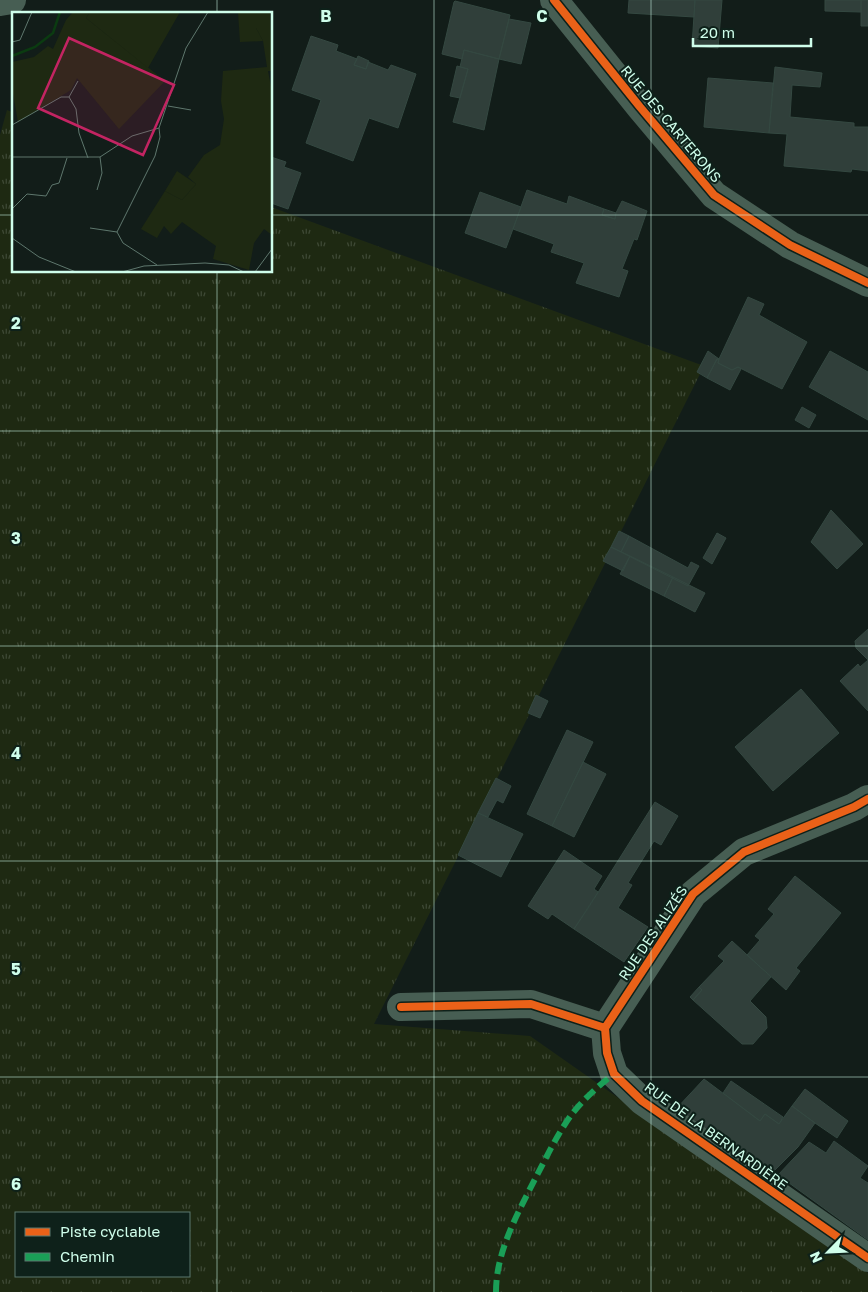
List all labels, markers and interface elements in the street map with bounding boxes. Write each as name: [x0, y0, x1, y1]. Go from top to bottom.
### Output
text: B: [320, 6, 332, 26]
text: C: [536, 6, 548, 26]
inset map: [12, 12, 272, 272]
scale bar: [693, 15, 810, 47]
text: 20 m: [700, 23, 735, 41]
street label: RUE DES CARTERONS: [618, 62, 725, 186]
text: 2: [11, 313, 21, 333]
text: 3: [11, 528, 21, 548]
text: 4: [11, 743, 21, 763]
street label: RUE DES ALIZÉS: [615, 882, 690, 983]
text: 5: [11, 959, 21, 979]
street label: RUE DE LA BERNARDIÈRE: [642, 1078, 791, 1193]
text: 6: [11, 1174, 21, 1194]
legend: [15, 1212, 190, 1277]
text: Piste cyclable: [60, 1222, 161, 1240]
north arrow: [803, 1227, 853, 1277]
text: Chemin: [60, 1247, 115, 1265]
text: N: [806, 1249, 826, 1266]

